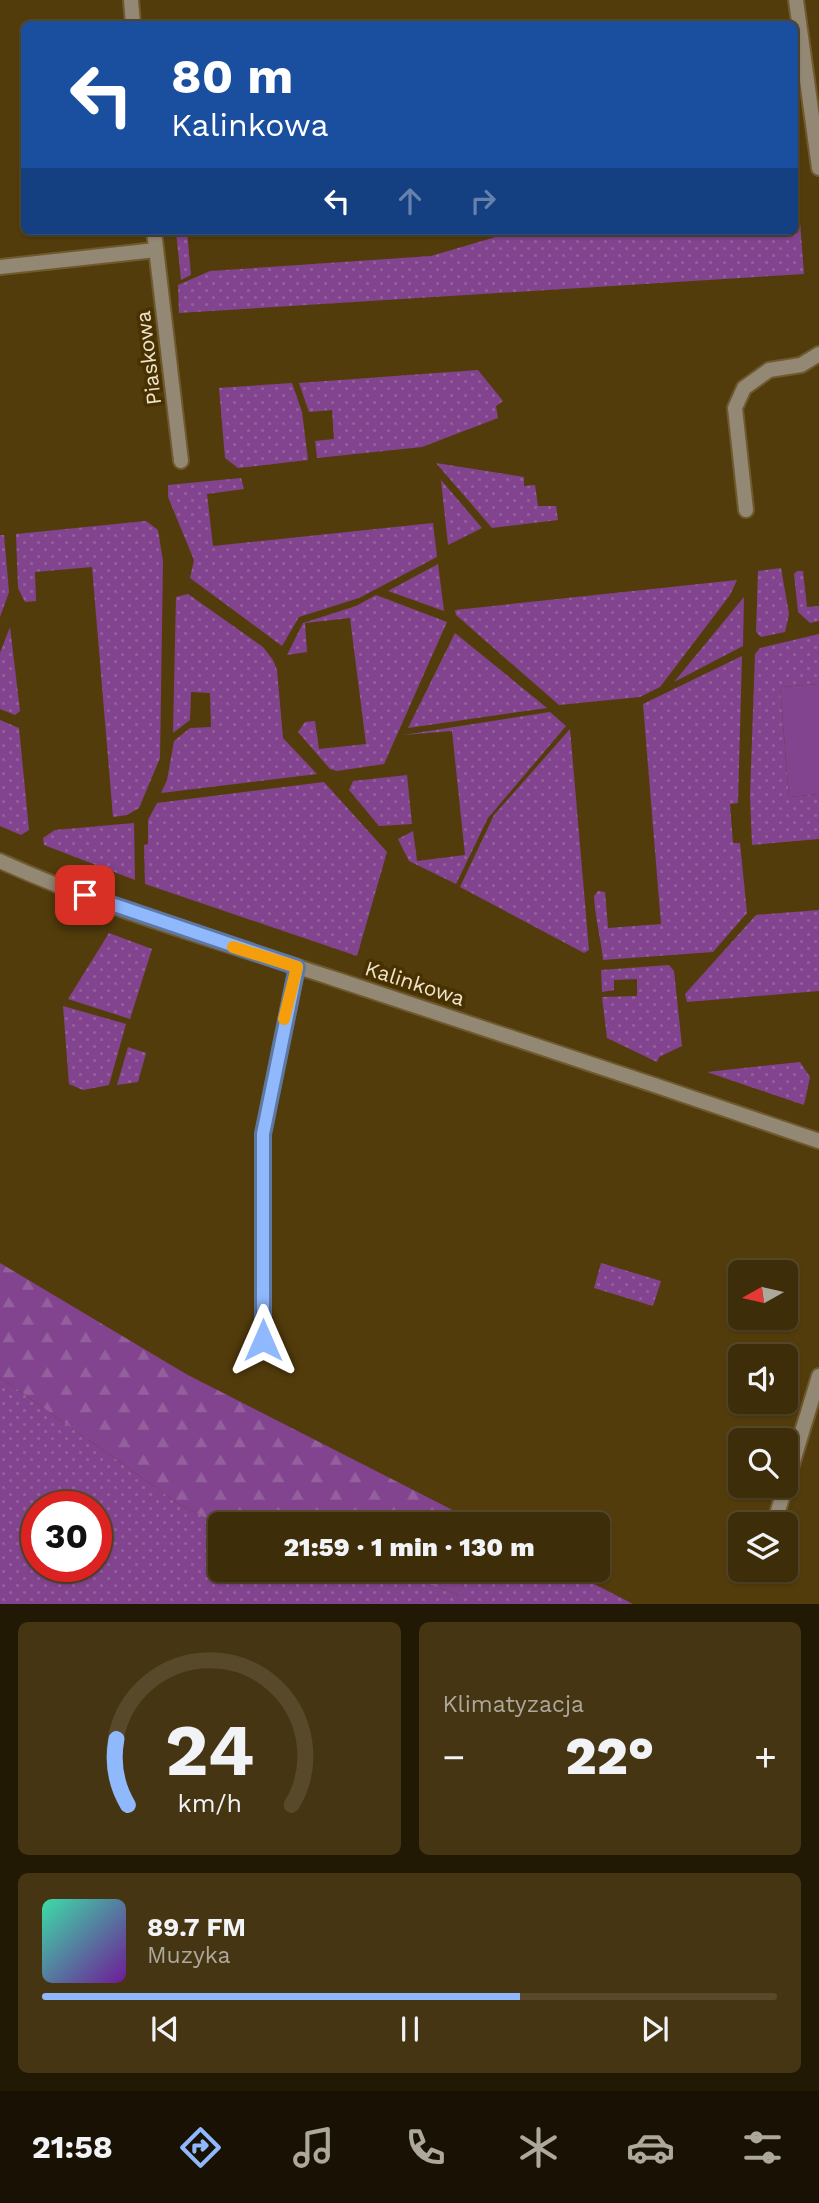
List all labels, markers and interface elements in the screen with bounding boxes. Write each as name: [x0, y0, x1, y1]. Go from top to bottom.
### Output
text: 80 m: [171, 47, 293, 105]
icon: left: [56, 49, 147, 140]
text: Kalinkowa: [171, 106, 329, 144]
icon: left: [318, 182, 356, 220]
icon: ahead: [391, 182, 429, 220]
icon: right: [464, 182, 502, 220]
street label: Piaskowa: [130, 310, 166, 406]
pin: [55, 865, 115, 925]
icon: arrive: [66, 876, 104, 914]
street label: Kalinkowa: [362, 955, 468, 1011]
north arrow: [728, 1260, 798, 1330]
map controls: [728, 1260, 798, 1582]
position arrow: [226, 1303, 300, 1377]
button: sound: [728, 1344, 798, 1414]
button: search: [728, 1428, 798, 1498]
speed limit sign: 30: [21, 1491, 112, 1582]
button: layers: [728, 1512, 798, 1582]
text: 21:59 · 1 min · 130 m: [283, 1532, 535, 1562]
text: Klimatyzacja: [443, 1691, 584, 1718]
text: 24: [164, 1707, 254, 1793]
text: 22°: [565, 1726, 654, 1787]
text: −: [443, 1735, 465, 1779]
text: +: [754, 1735, 777, 1779]
text: km/h: [177, 1788, 241, 1817]
text: 89.7 FM: [147, 1912, 246, 1942]
text: Muzyka: [147, 1942, 231, 1969]
icon: previous: [146, 2010, 184, 2048]
icon: pause: [391, 2010, 429, 2048]
icon: next: [636, 2010, 674, 2048]
icon: directions: [176, 2123, 225, 2172]
icon: music: [289, 2123, 338, 2172]
icon: phone: [401, 2123, 450, 2172]
icon: climate: [514, 2123, 563, 2172]
icon: car: [626, 2123, 675, 2172]
icon: filters: [738, 2123, 787, 2172]
text: 21:58: [32, 2128, 113, 2166]

